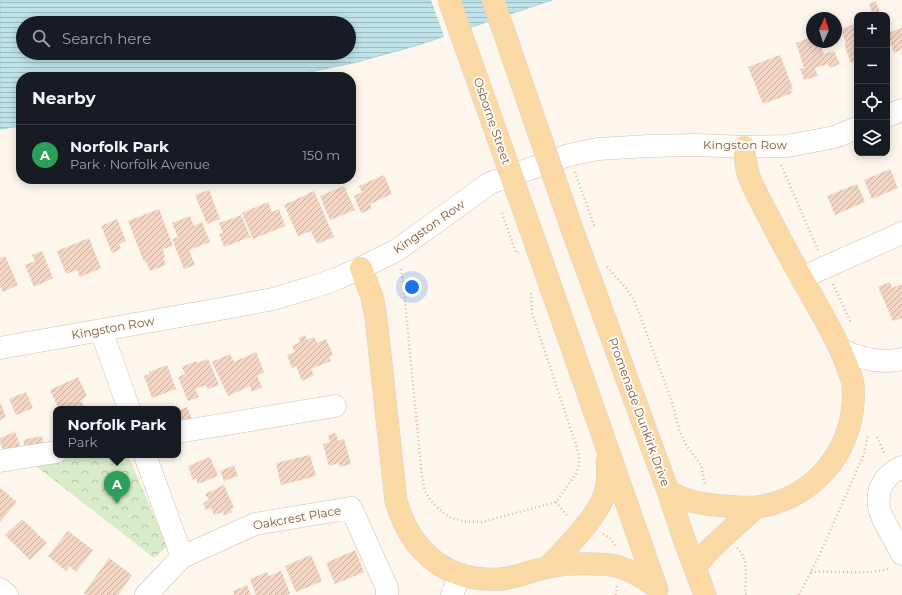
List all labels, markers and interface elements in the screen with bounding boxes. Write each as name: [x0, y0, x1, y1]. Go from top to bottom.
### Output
north arrow: [806, 12, 842, 48]
map controls: [854, 12, 890, 156]
button: +: [854, 12, 890, 48]
search box: [16, 16, 356, 60]
icon: search: [30, 27, 52, 49]
text: Search here: [62, 29, 151, 48]
button: −: [854, 48, 890, 84]
street label: Osborne Street: [471, 75, 514, 166]
button: locate: [854, 84, 890, 120]
text: Nearby: [32, 88, 96, 108]
button: layers: [854, 120, 890, 156]
text: Norfolk Park: [70, 137, 169, 156]
street label: Kingston Row: [703, 137, 787, 152]
text: A: [40, 147, 50, 163]
text: 150 m: [302, 147, 340, 163]
text: Park · Norfolk Avenue: [70, 156, 210, 172]
street label: Kingston Row: [390, 196, 468, 257]
your location: [402, 277, 422, 297]
street label: Kingston Row: [70, 313, 156, 342]
street label: Promenade Dunkirk Drive: [606, 335, 673, 488]
popup: [53, 406, 181, 458]
text: Norfolk Park: [68, 415, 166, 434]
text: Park: [68, 434, 97, 450]
pin: A: [104, 471, 130, 504]
street label: Oakcrest Place: [252, 502, 342, 533]

